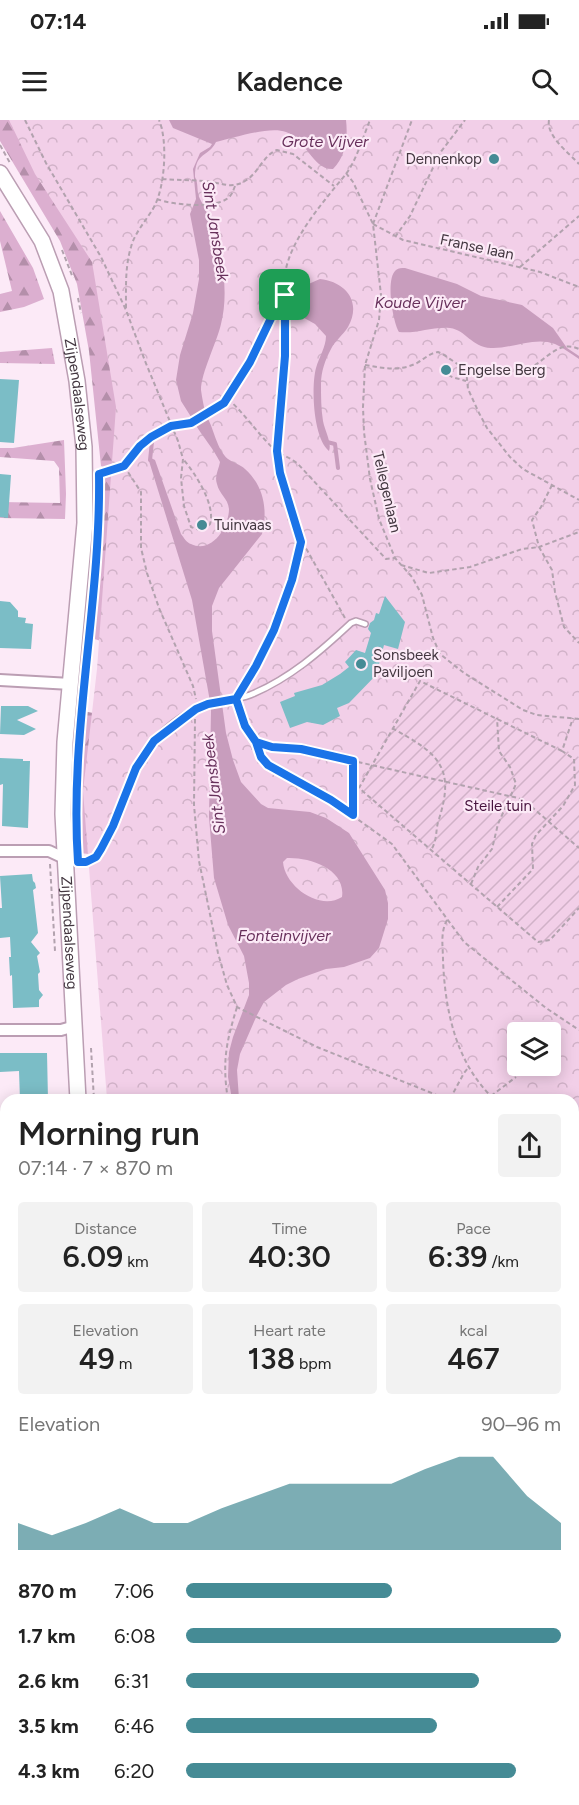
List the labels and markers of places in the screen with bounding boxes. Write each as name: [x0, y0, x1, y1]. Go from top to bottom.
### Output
place label: Dennenkop: [406, 150, 482, 168]
marker: Dennenkop: [487, 152, 501, 166]
pin: [259, 269, 310, 320]
place label: Engelse Berg: [458, 361, 546, 379]
marker: Engelse Berg: [439, 363, 453, 377]
place label: Tuinvaas: [214, 516, 272, 534]
marker: Tuinvaas: [195, 518, 209, 532]
place label: Sonsbeek Paviljoen: [373, 646, 439, 681]
marker: Sonsbeek Paviljoen: [354, 657, 368, 671]

